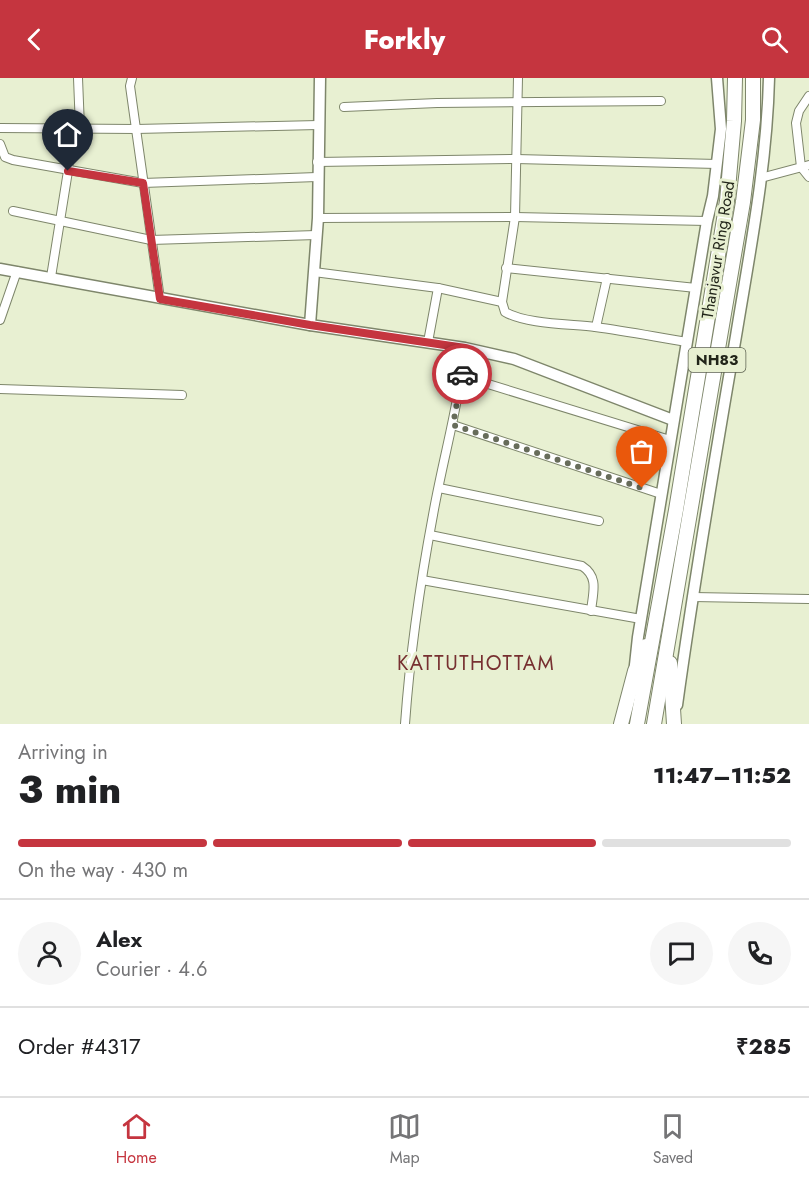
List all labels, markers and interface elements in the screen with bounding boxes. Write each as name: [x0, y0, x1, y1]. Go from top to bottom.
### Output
text: Forkly: [364, 20, 445, 59]
icon: back: [18, 23, 51, 56]
icon: search: [758, 23, 791, 56]
pin: [42, 109, 93, 171]
icon: home: [51, 118, 84, 151]
street label: Thanjavur Ring Road: [696, 179, 740, 321]
courier: [432, 344, 492, 404]
road number: NH83: [688, 348, 746, 372]
icon: car: [446, 358, 479, 391]
pin: [616, 426, 667, 488]
icon: bag: [625, 435, 658, 468]
district label: KATTUTHOTTAM: [397, 649, 555, 678]
text: Arriving in: [18, 738, 108, 767]
text: 11:47–11:52: [653, 759, 791, 791]
text: 3 min: [18, 761, 121, 818]
text: On the way · 430 m: [18, 856, 188, 885]
button: person: [18, 922, 81, 985]
button: chat: [650, 922, 713, 985]
button: phone: [728, 922, 791, 985]
text: Alex: [96, 923, 142, 955]
text: Courier · 4.6: [96, 955, 208, 984]
text: Order #4317: [18, 1030, 141, 1062]
text: ₹285: [736, 1030, 791, 1062]
tab: Home: [116, 1110, 157, 1169]
tab: Map: [388, 1110, 421, 1169]
tab: Saved: [653, 1110, 693, 1169]

